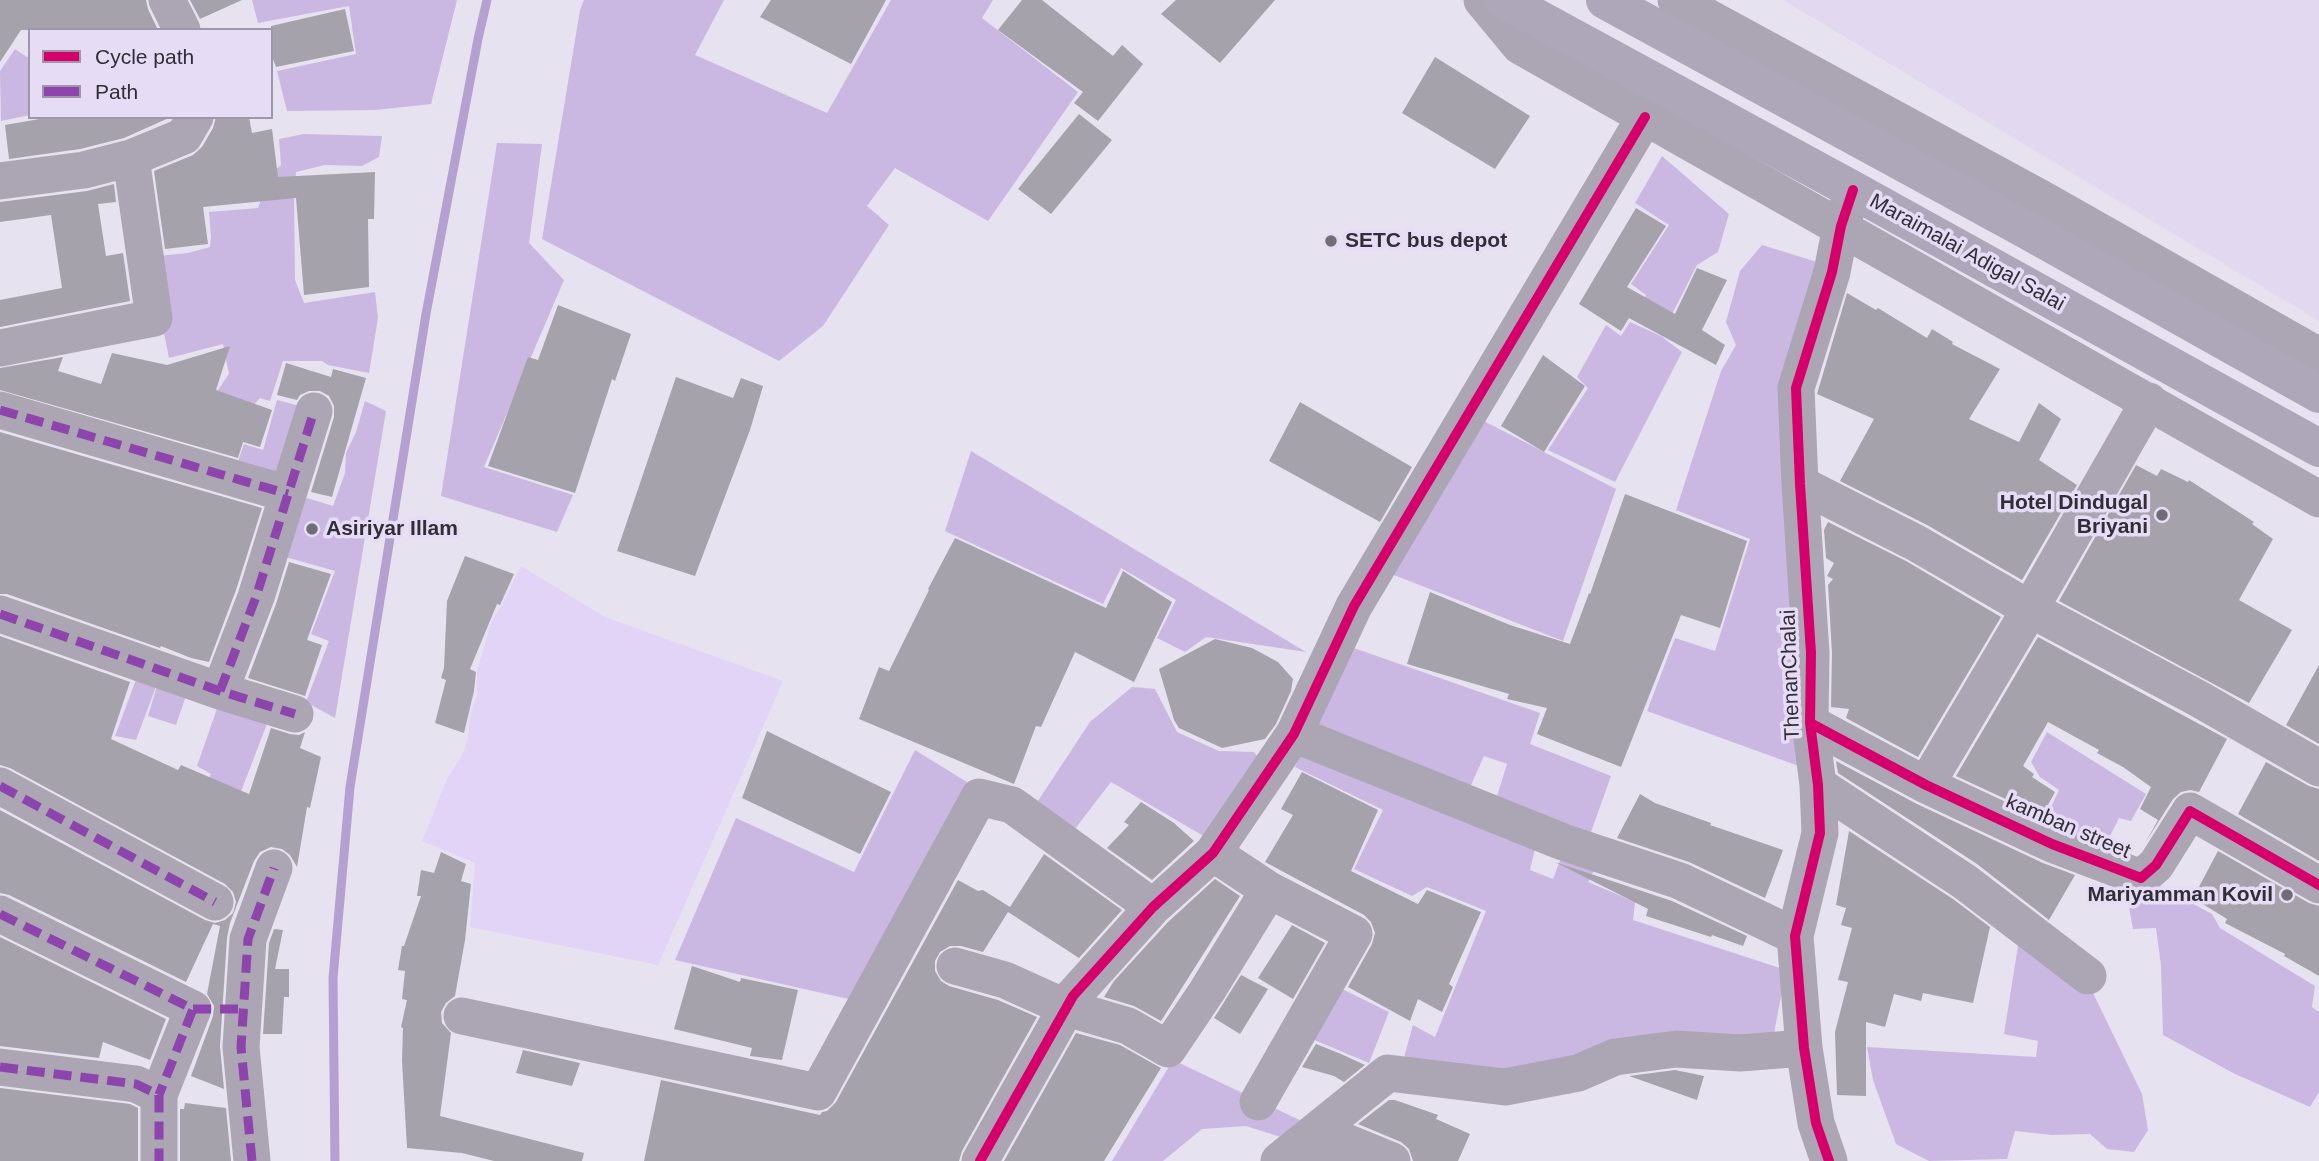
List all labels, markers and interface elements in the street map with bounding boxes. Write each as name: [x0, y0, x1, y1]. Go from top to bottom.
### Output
legend: [28, 28, 273, 119]
text: Cycle path: [95, 45, 194, 68]
text: Path: [95, 80, 138, 103]
street label: Maraimalai Adigal Salai: [1865, 189, 2069, 317]
place label: SETC bus depot: [1345, 228, 1507, 254]
marker: SETC bus depot: [1323, 233, 1339, 249]
place label: Hotel Dindugal Briyani: [2000, 490, 2148, 540]
marker: Hotel Dindugal Briyani: [2154, 507, 2170, 523]
place label: Asiriyar Illam: [326, 516, 458, 542]
marker: Asiriyar Illam: [304, 521, 320, 537]
street label: ThenanChalai: [1776, 609, 1806, 741]
street label: kamban street: [2002, 789, 2134, 865]
place label: Mariyamman Kovil: [2087, 882, 2273, 908]
marker: Mariyamman Kovil: [2279, 887, 2295, 903]

